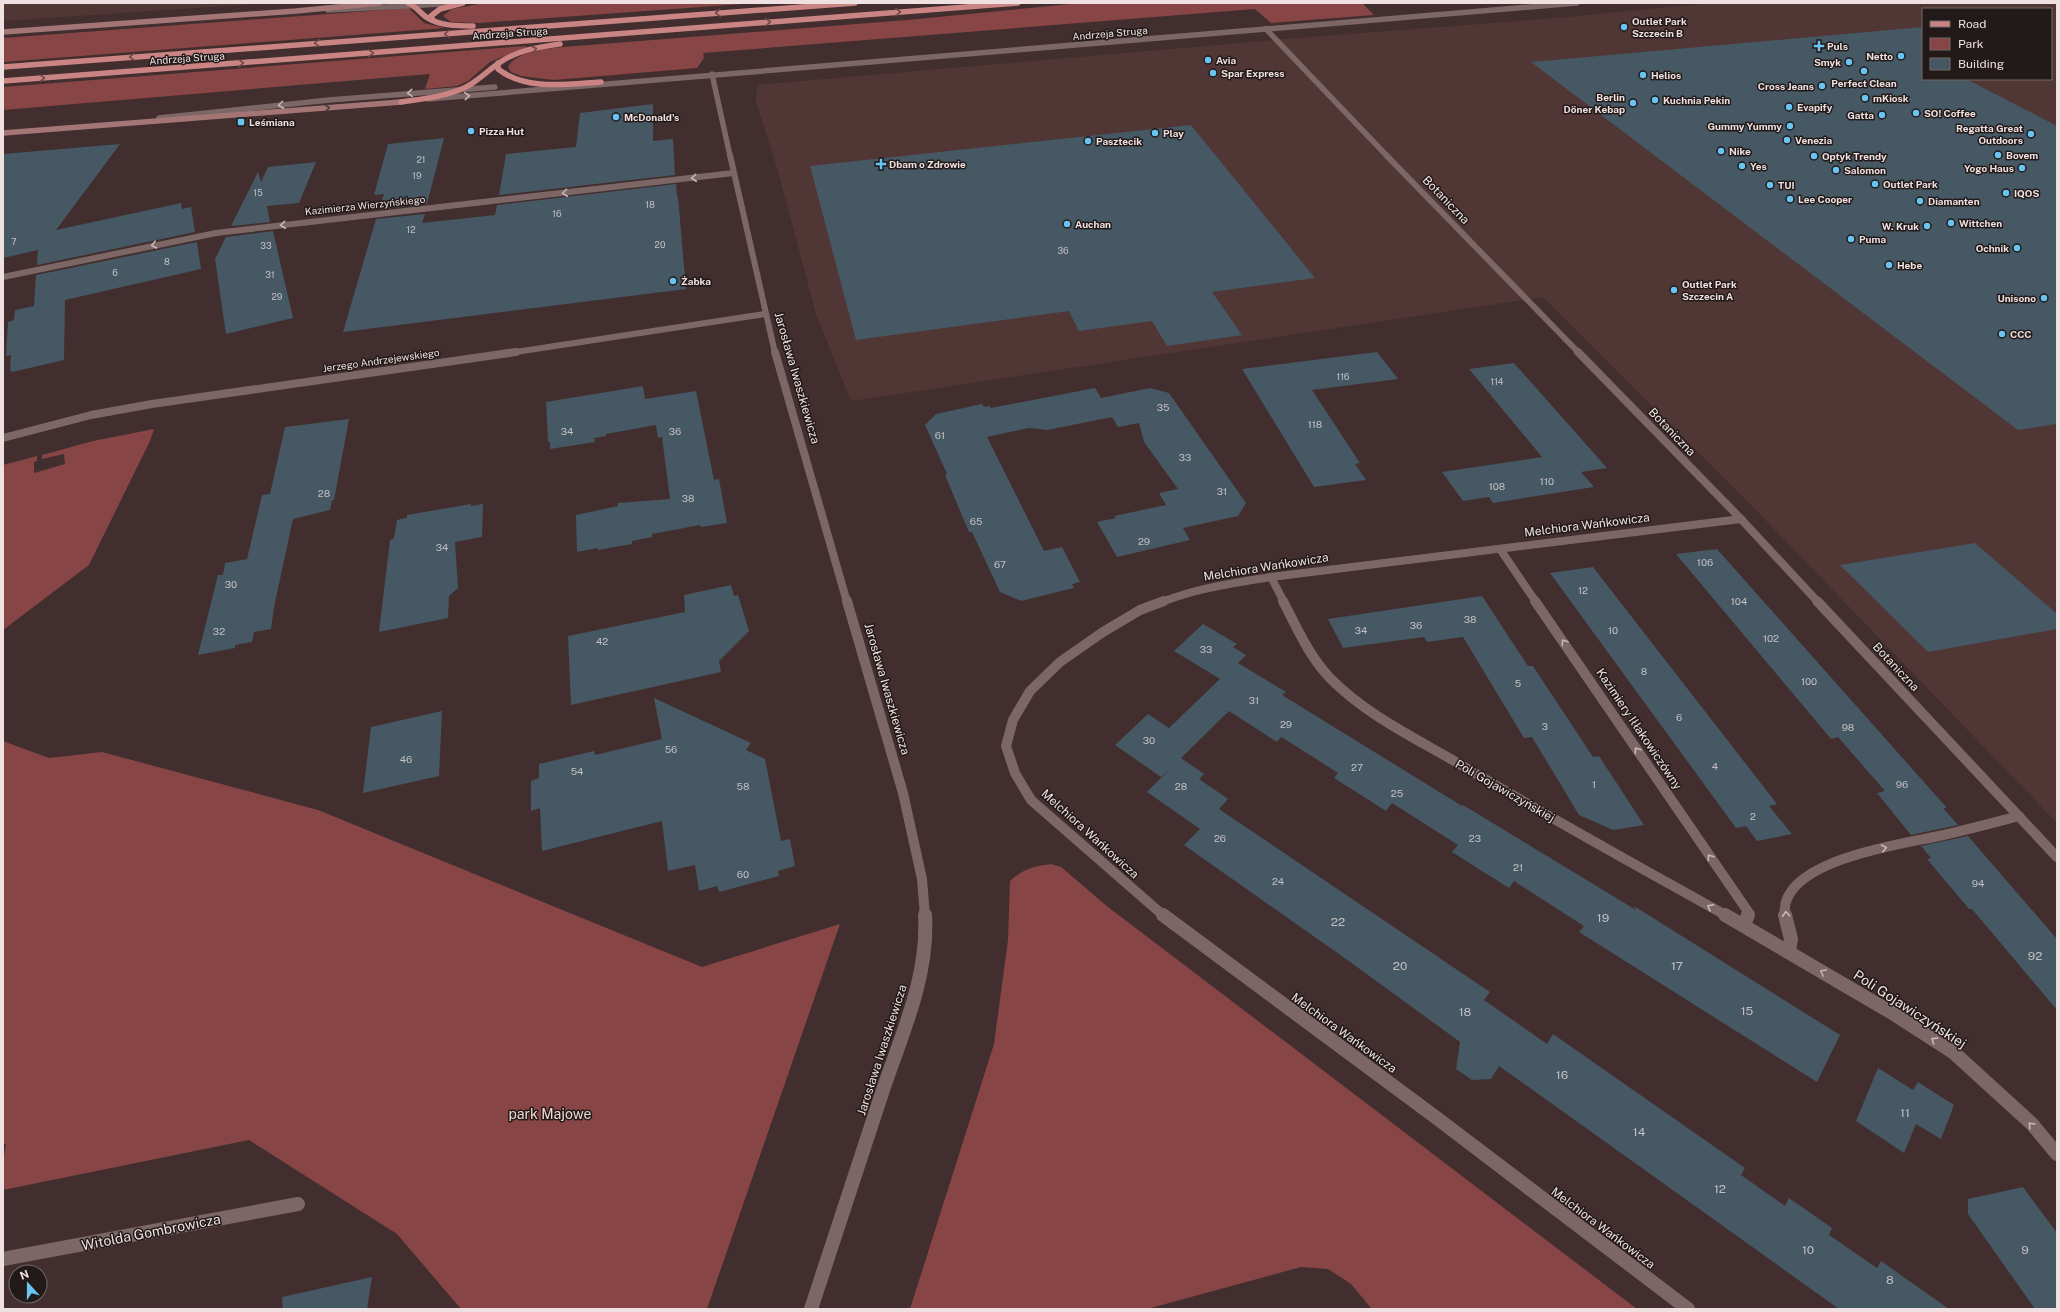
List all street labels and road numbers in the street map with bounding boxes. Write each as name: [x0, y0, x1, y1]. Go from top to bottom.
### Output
street label: Andrzeja Struga: [472, 24, 548, 42]
street label: Andrzeja Struga: [1072, 24, 1148, 42]
street label: Andrzeja Struga: [149, 49, 225, 67]
street label: Botaniczna: [1420, 173, 1472, 227]
street label: Kazimierza Wierzyńskiego: [304, 193, 426, 217]
street label: Jarosława Iwaszkiewicza: [771, 310, 823, 446]
street label: Jerzego Andrzejewskiego: [322, 346, 440, 374]
street label: Botaniczna: [1646, 405, 1698, 459]
street label: Melchiora Wańkowicza: [1523, 510, 1651, 540]
street label: Melchiora Wańkowicza: [1203, 550, 1329, 584]
street label: Jarosława Iwaszkiewicza: [861, 621, 913, 757]
street label: Botaniczna: [1870, 640, 1922, 694]
street label: Kazimiery Iłłakowiczówny: [1593, 666, 1685, 793]
street label: Poli Gojawiczyńskiej: [1453, 757, 1557, 825]
street label: Melchiora Wańkowicza: [1038, 787, 1142, 881]
street label: Poli Gojawiczyńskiej: [1851, 967, 1969, 1051]
street label: Jarosława Iwaszkiewicza: [854, 983, 910, 1117]
street label: Melchiora Wańkowicza: [1289, 990, 1399, 1076]
street label: Melchiora Wańkowicza: [1548, 1184, 1658, 1272]
street label: Witolda Gombrowicza: [80, 1211, 222, 1253]

